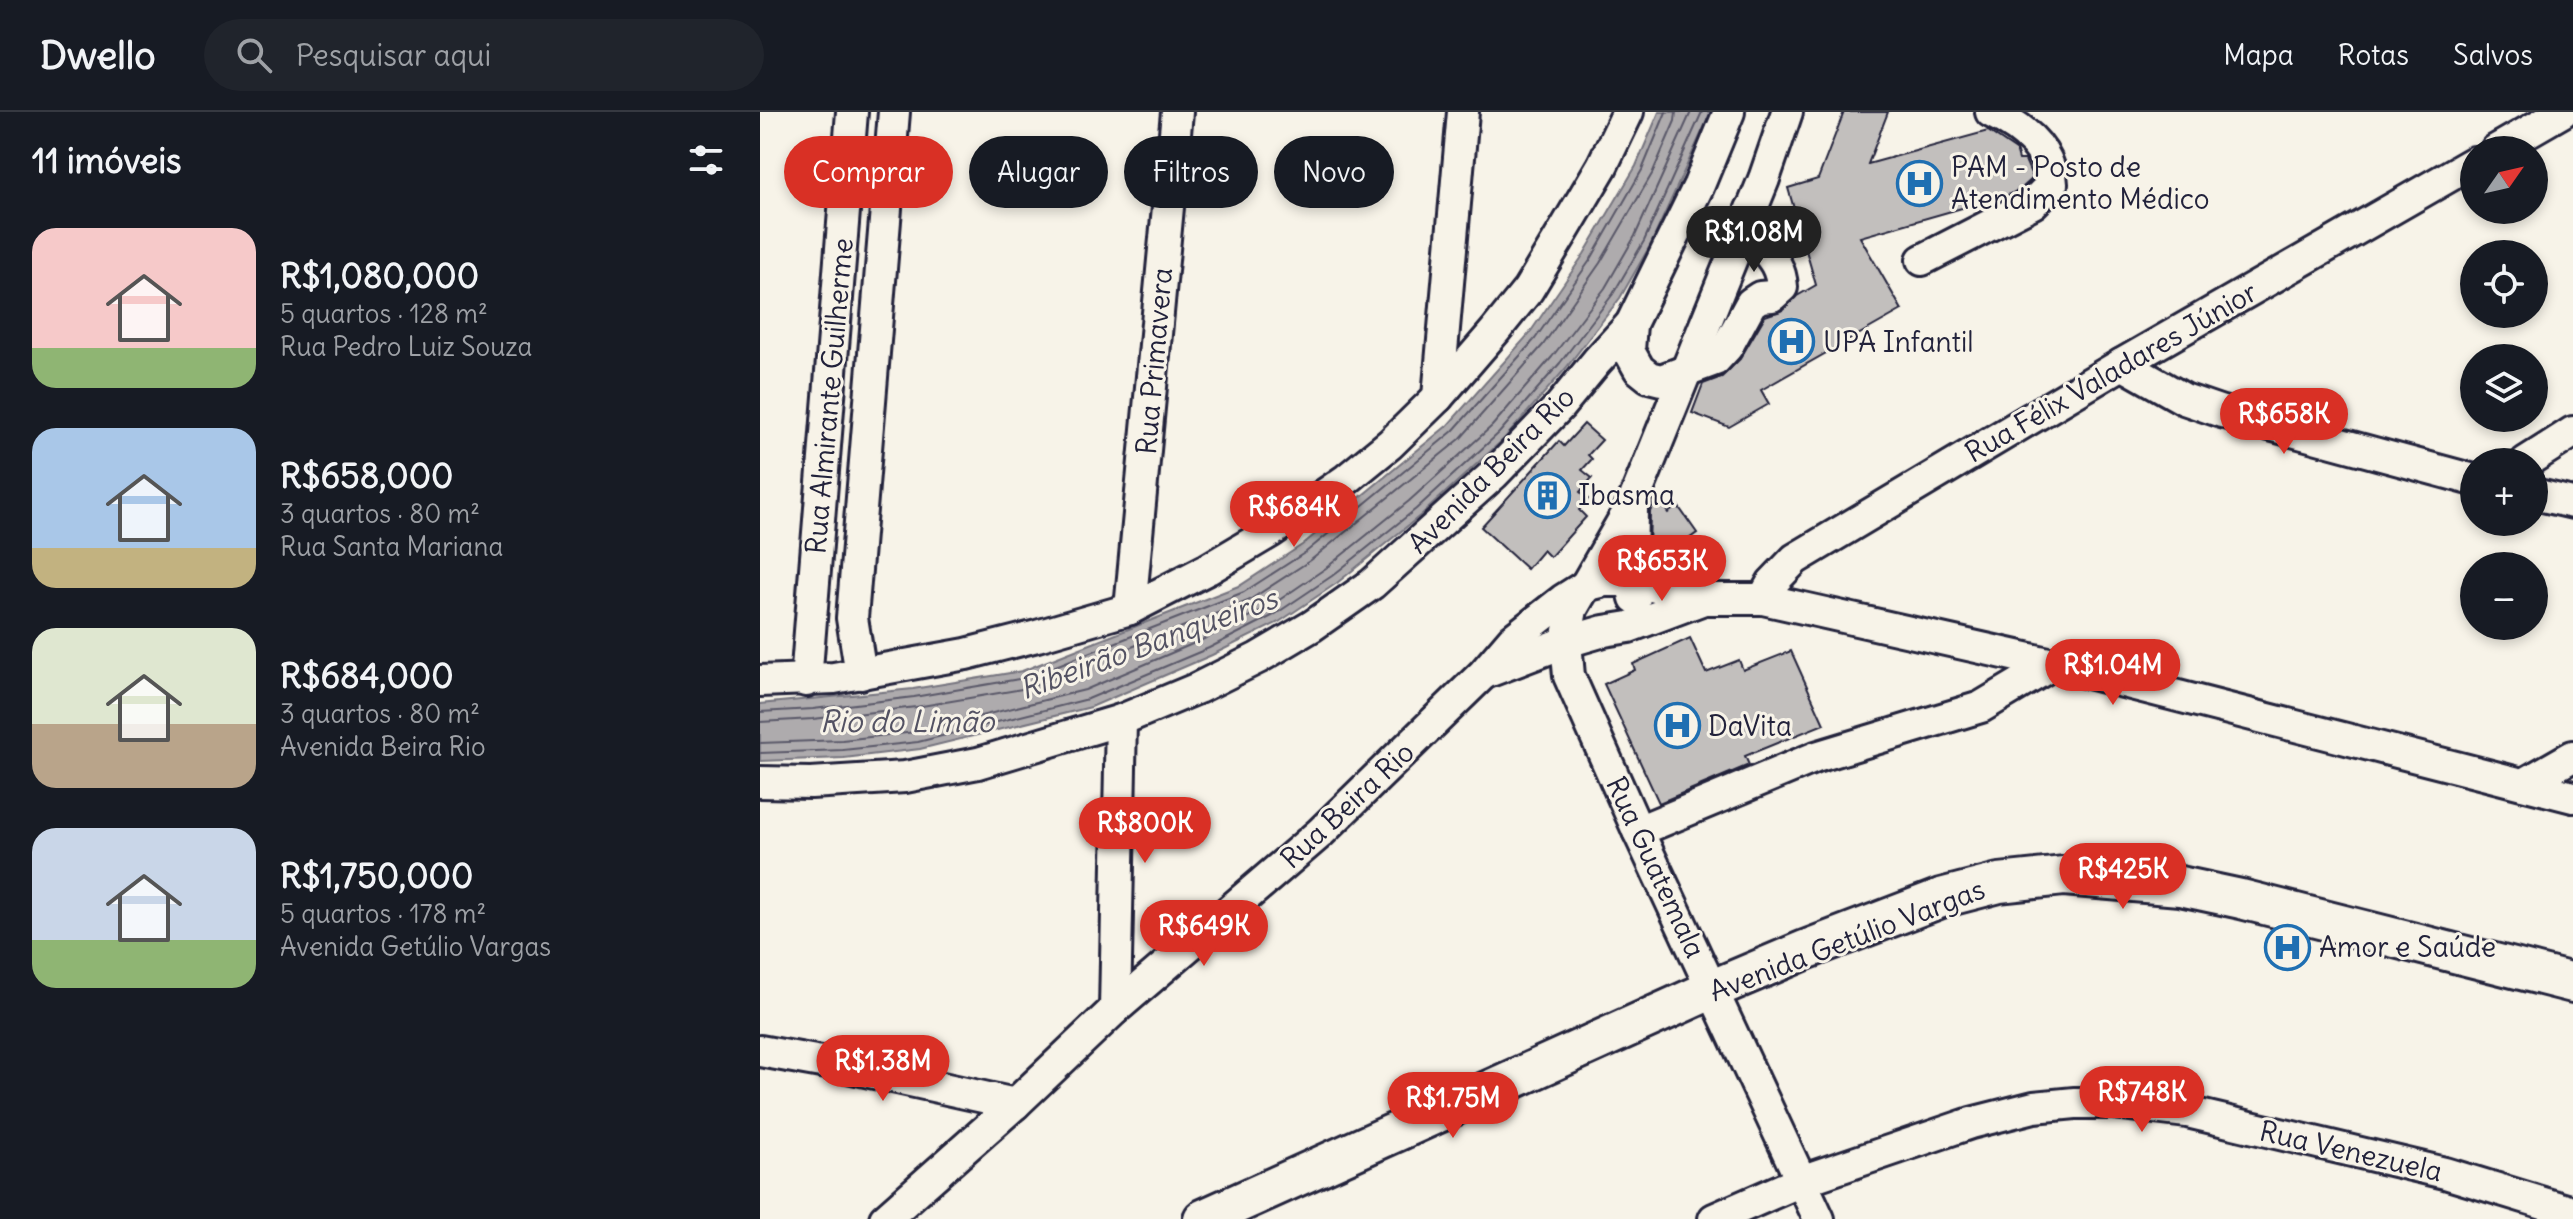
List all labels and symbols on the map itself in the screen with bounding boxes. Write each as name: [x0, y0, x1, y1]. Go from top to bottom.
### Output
north arrow: [2460, 136, 2548, 224]
place label: PAM - Posto de Atendimento Médico: [1951, 149, 2209, 217]
hospital icon: PAM - Posto de Atendimento Médico: [1896, 159, 1944, 207]
pin: R$1.08M: [1680, 206, 1828, 274]
street label: Rua Almirante Guilherme: [797, 237, 861, 555]
street label: Rua Primavera: [1128, 266, 1180, 456]
street label: Rua Félix Valadares Júnior: [1959, 274, 2263, 470]
hospital icon: UPA Infantil: [1768, 318, 1816, 366]
place label: UPA Infantil: [1823, 324, 1974, 360]
street label: Avenida Beira Rio: [1400, 379, 1582, 561]
pin: R$658K: [2219, 388, 2349, 456]
building icon: Ibasma: [1523, 471, 1571, 519]
place label: Ibasma: [1578, 477, 1675, 513]
pin: R$684K: [1229, 481, 1359, 549]
pin: R$653K: [1597, 535, 1727, 603]
water label: Ribeirão Banqueiros: [1014, 578, 1284, 707]
pin: R$1.04M: [2039, 639, 2187, 707]
water label: Rio do Limão: [820, 702, 996, 740]
hospital icon: DaVita: [1653, 702, 1701, 750]
place label: DaVita: [1708, 708, 1792, 744]
street label: Rua Beira Rio: [1273, 734, 1421, 876]
street label: Rua Guatemala: [1598, 771, 1714, 963]
pin: R$800K: [1080, 797, 1210, 865]
pin: R$425K: [2058, 843, 2188, 911]
street label: Avenida Getúlio Vargas: [1704, 871, 1990, 1009]
pin: R$649K: [1139, 900, 1269, 968]
hospital icon: Amor e Saúde: [2264, 923, 2312, 971]
place label: Amor e Saúde: [2319, 929, 2496, 965]
pin: R$1.38M: [809, 1035, 957, 1103]
pin: R$748K: [2077, 1066, 2207, 1134]
pin: R$1.75M: [1379, 1072, 1527, 1140]
street label: Rua Venezuela: [2256, 1113, 2446, 1189]

